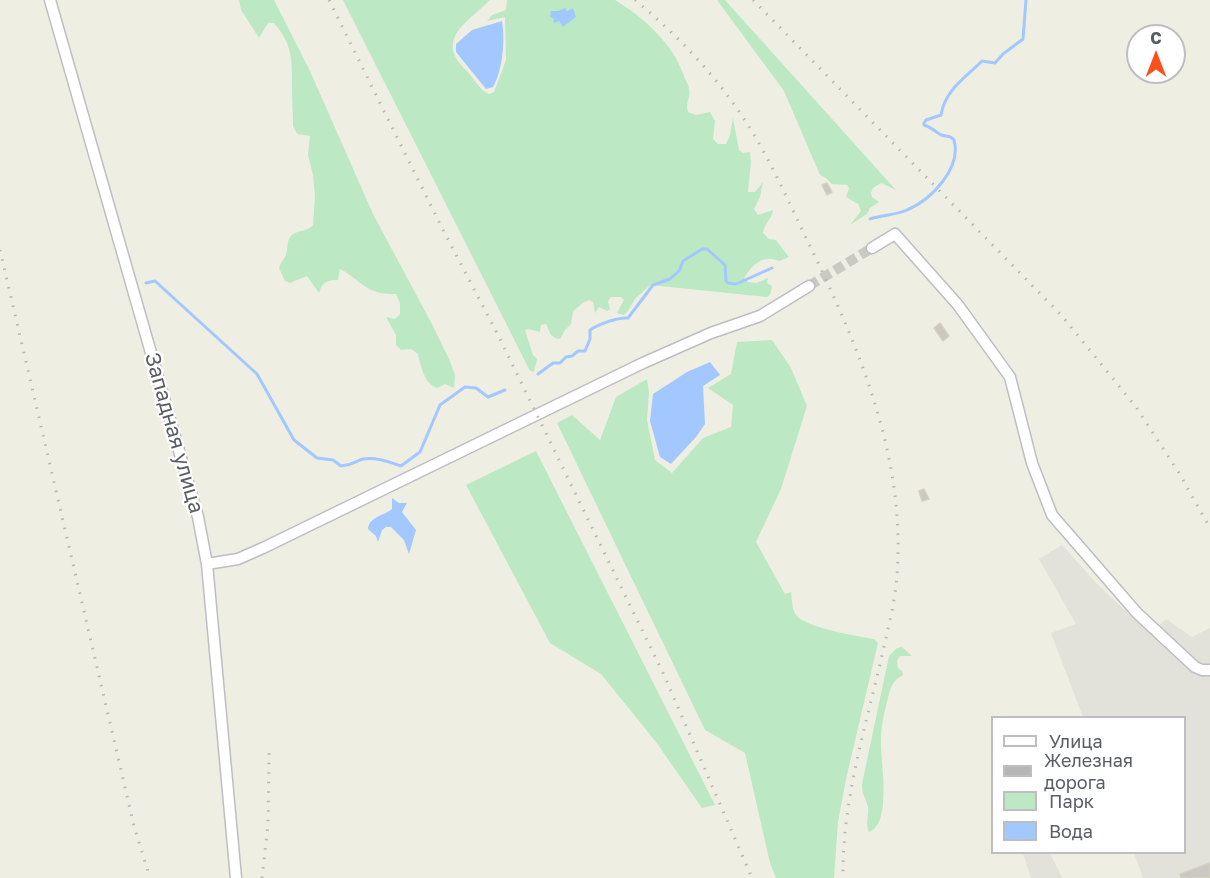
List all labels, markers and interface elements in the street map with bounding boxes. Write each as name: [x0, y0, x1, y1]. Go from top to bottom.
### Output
north arrow: [1126, 24, 1186, 84]
text: С: [1150, 28, 1162, 48]
street label: Западная улица: [139, 350, 209, 516]
legend: [991, 716, 1186, 854]
text: Улица: [1049, 730, 1103, 752]
text: Железная дорога: [1044, 749, 1133, 793]
text: Парк: [1049, 790, 1094, 812]
text: Вода: [1049, 820, 1093, 842]

